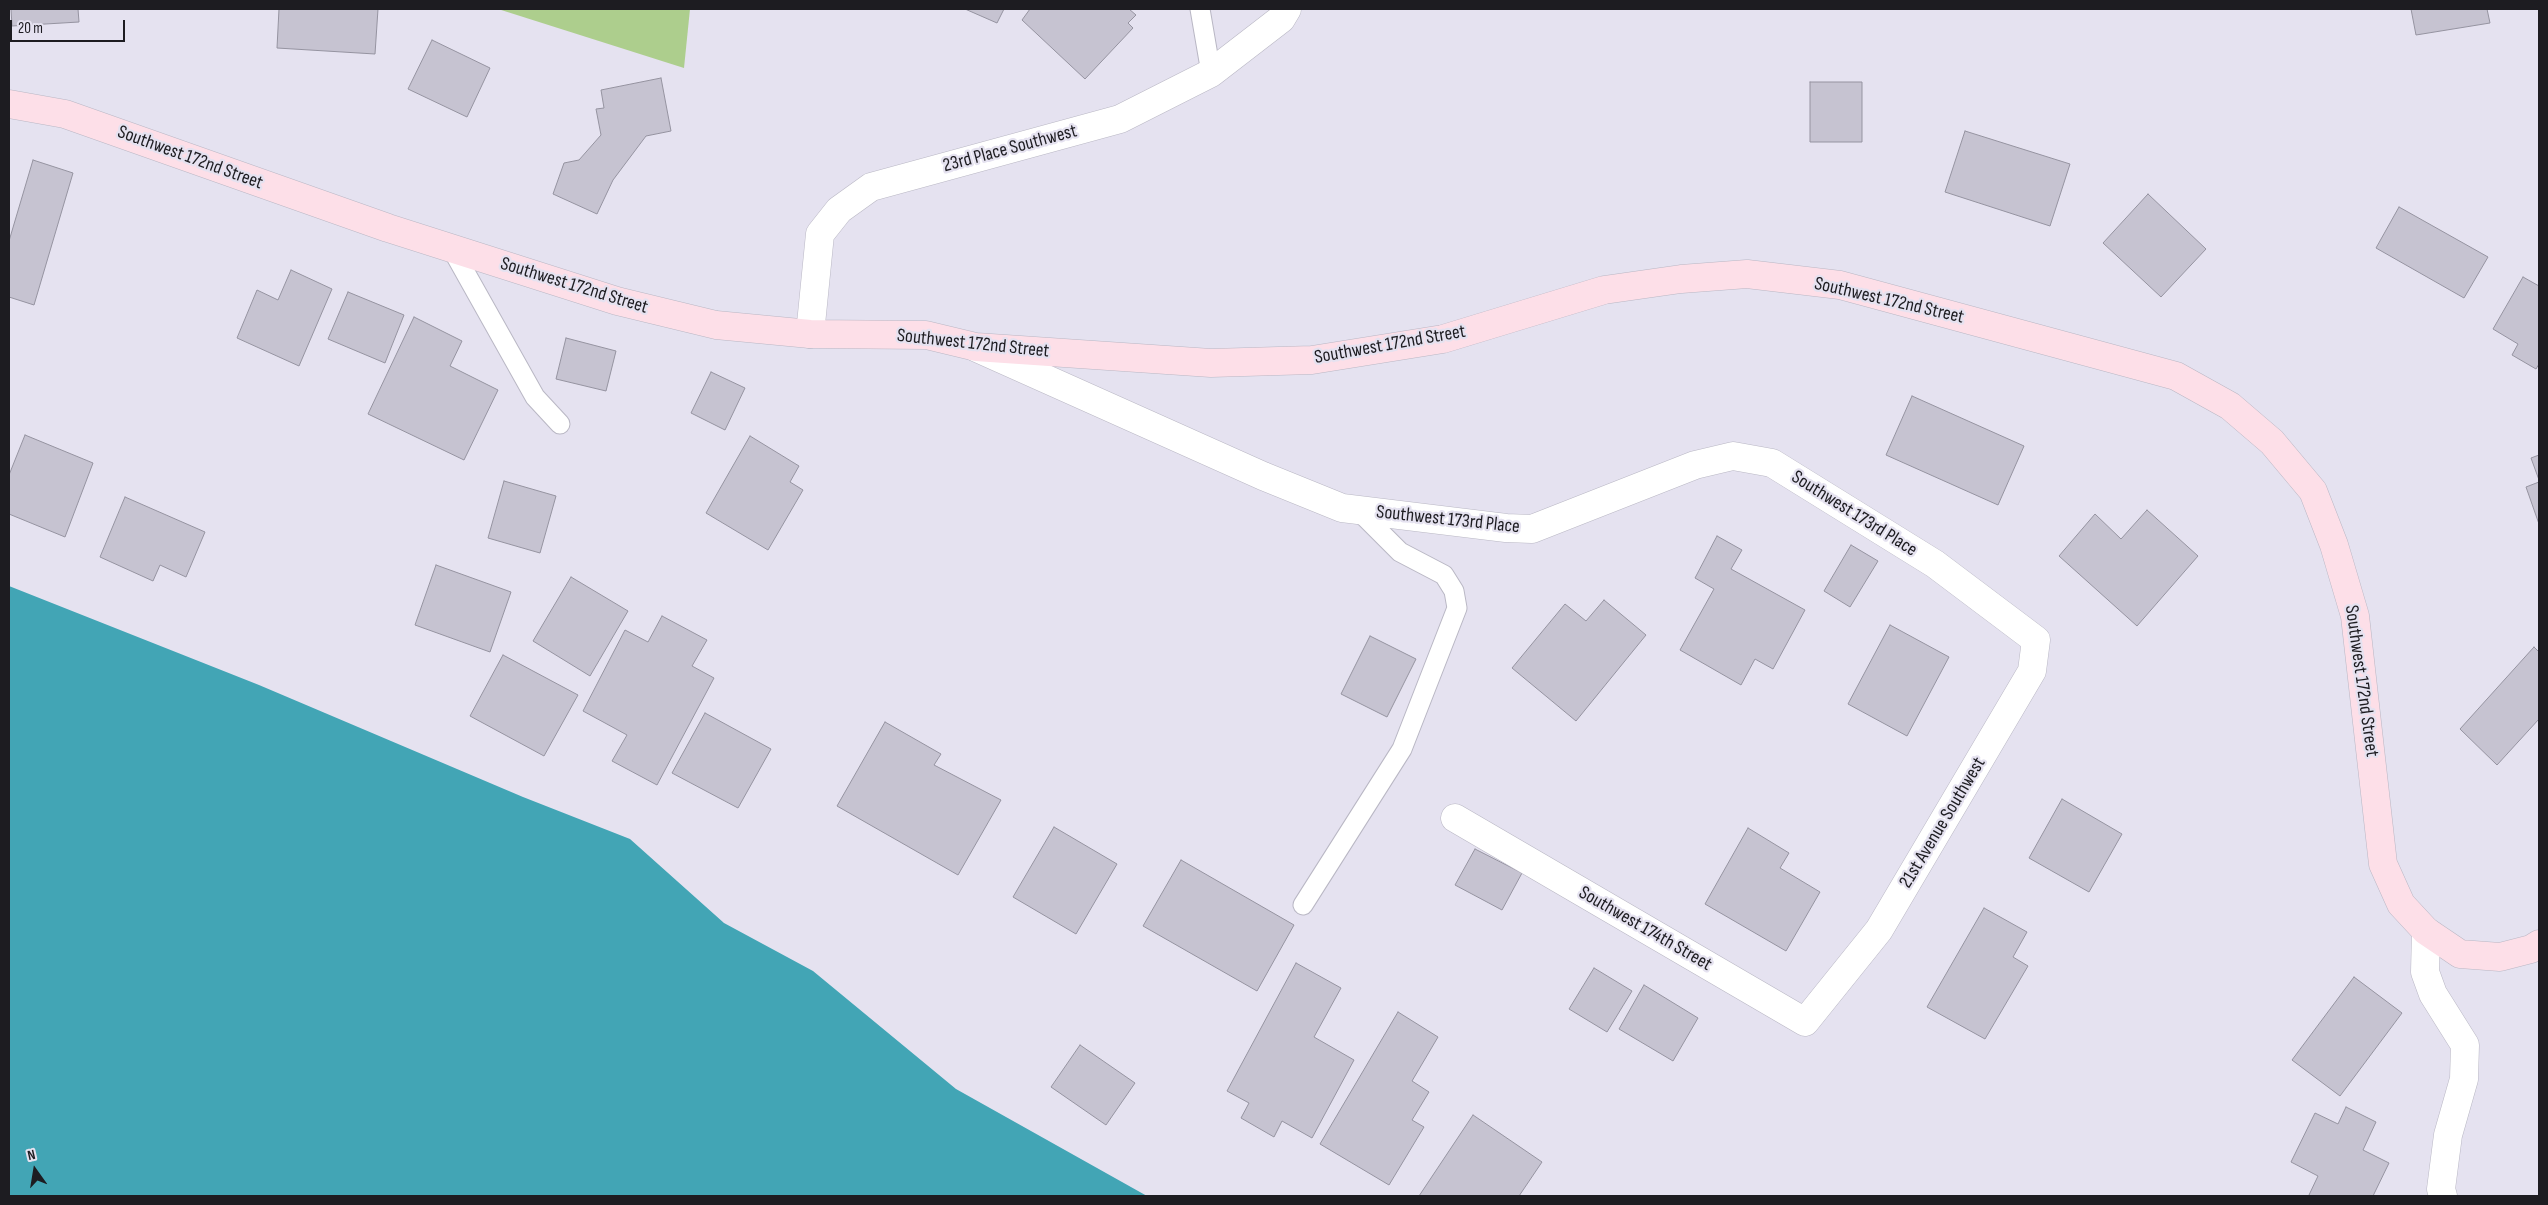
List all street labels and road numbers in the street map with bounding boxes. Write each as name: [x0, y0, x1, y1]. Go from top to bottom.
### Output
street label: 23rd Place Southwest: [941, 120, 1079, 178]
street label: Southwest 172nd Street: [114, 121, 266, 195]
street label: Southwest 172nd Street: [498, 253, 650, 319]
street label: Southwest 172nd Street: [1812, 273, 1966, 329]
street label: Southwest 172nd Street: [1313, 320, 1467, 370]
street label: Southwest 172nd Street: [896, 325, 1050, 363]
street label: Southwest 173rd Place: [1787, 466, 1921, 562]
street label: Southwest 173rd Place: [1375, 501, 1521, 539]
street label: Southwest 172nd Street: [2339, 604, 2383, 758]
street label: 21st Avenue Southwest: [1895, 754, 1991, 892]
street label: Southwest 174th Street: [1574, 882, 1716, 976]

